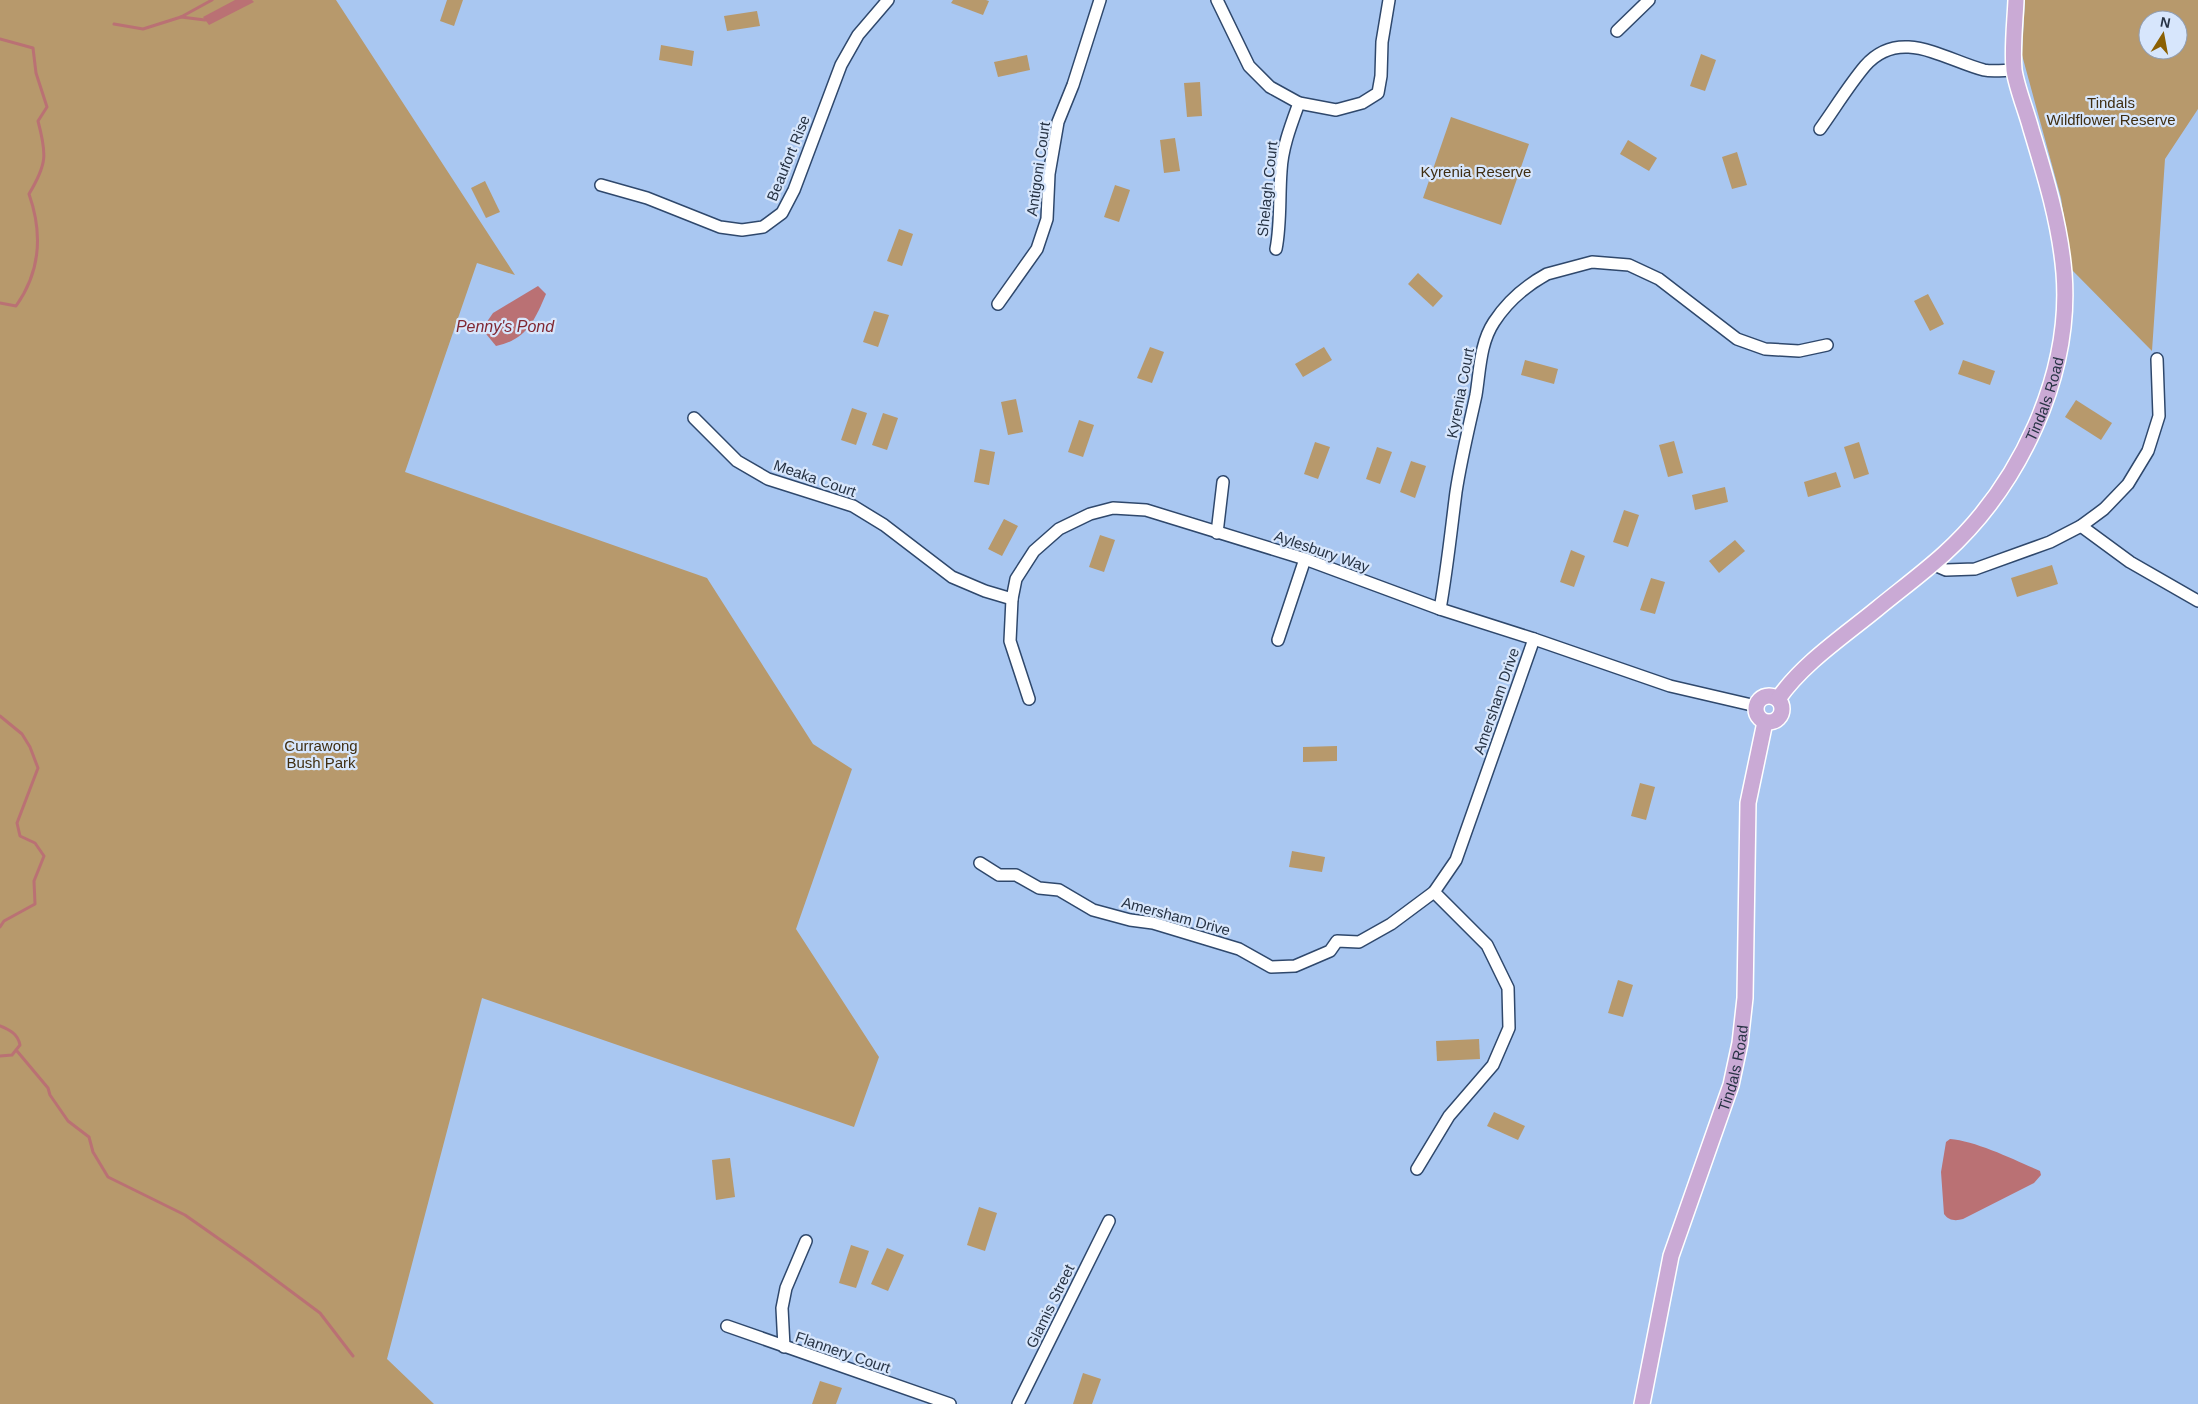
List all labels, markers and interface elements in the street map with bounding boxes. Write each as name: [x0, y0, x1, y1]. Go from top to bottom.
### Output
north arrow: [2138, 10, 2188, 60]
text: N: [2159, 13, 2172, 31]
park label: Tindals Wildflower Reserve: [2046, 94, 2176, 128]
street label: Beaufort Rise: [763, 113, 813, 203]
street label: Antigoni Court: [1023, 120, 1053, 217]
street label: Shelagh Court: [1254, 140, 1281, 238]
park label: Kyrenia Reserve: [1421, 163, 1531, 180]
water label: Penny's Pond: [456, 318, 555, 335]
street label: Kyrenia Court: [1443, 346, 1477, 440]
street label: Tindals Road: [2021, 355, 2066, 444]
street label: Meaka Court: [772, 456, 859, 500]
street label: Aylesbury Way: [1272, 527, 1372, 575]
street label: Amersham Drive: [1470, 645, 1522, 757]
park label: Currawong Bush Park: [284, 737, 358, 771]
street label: Amersham Drive: [1120, 893, 1232, 939]
street label: Tindals Road: [1714, 1024, 1750, 1113]
street label: Glamis Street: [1022, 1261, 1078, 1351]
street label: Flannery Court: [793, 1328, 893, 1376]

